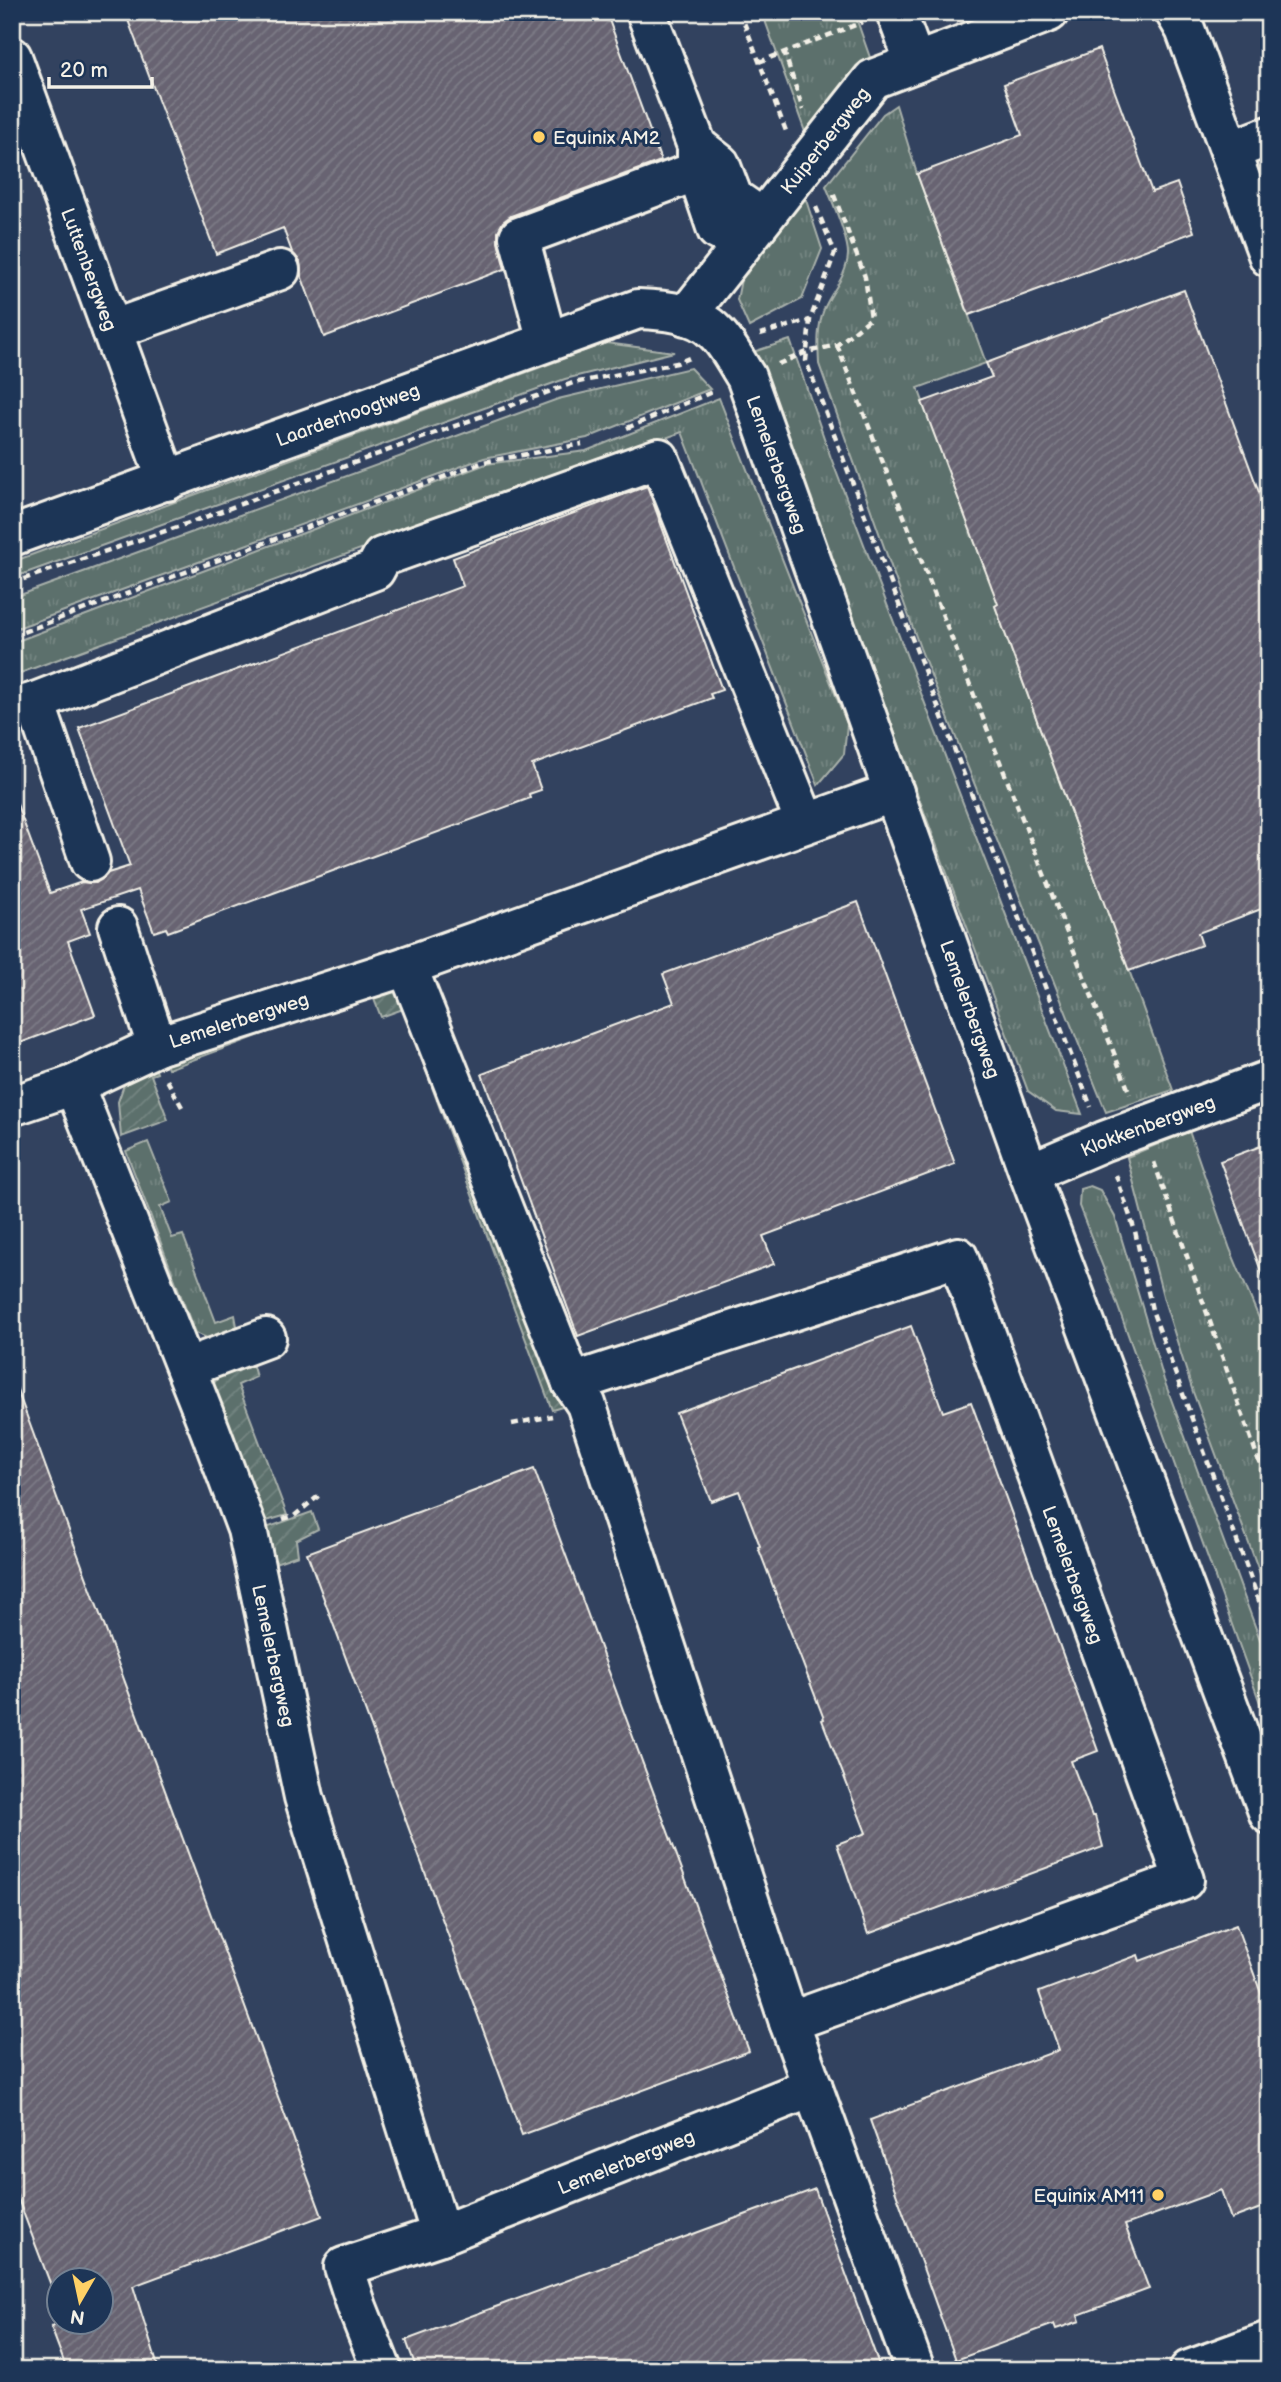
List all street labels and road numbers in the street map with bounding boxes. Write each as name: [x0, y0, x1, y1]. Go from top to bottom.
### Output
street label: Kuiperbergweg: [777, 83, 875, 199]
street label: Luttenbergweg: [55, 205, 121, 334]
street label: Laarderhoogtweg: [273, 379, 423, 452]
street label: Lemelerbergweg: [741, 393, 811, 537]
street label: Lemelerbergweg: [934, 937, 1004, 1082]
street label: Lemelerbergweg: [167, 988, 312, 1054]
street label: Klokkenbergweg: [1078, 1091, 1219, 1163]
street label: Lemelerbergweg: [1036, 1503, 1107, 1647]
street label: Lemelerbergweg: [246, 1583, 299, 1729]
street label: Lemelerbergweg: [555, 2125, 698, 2200]

